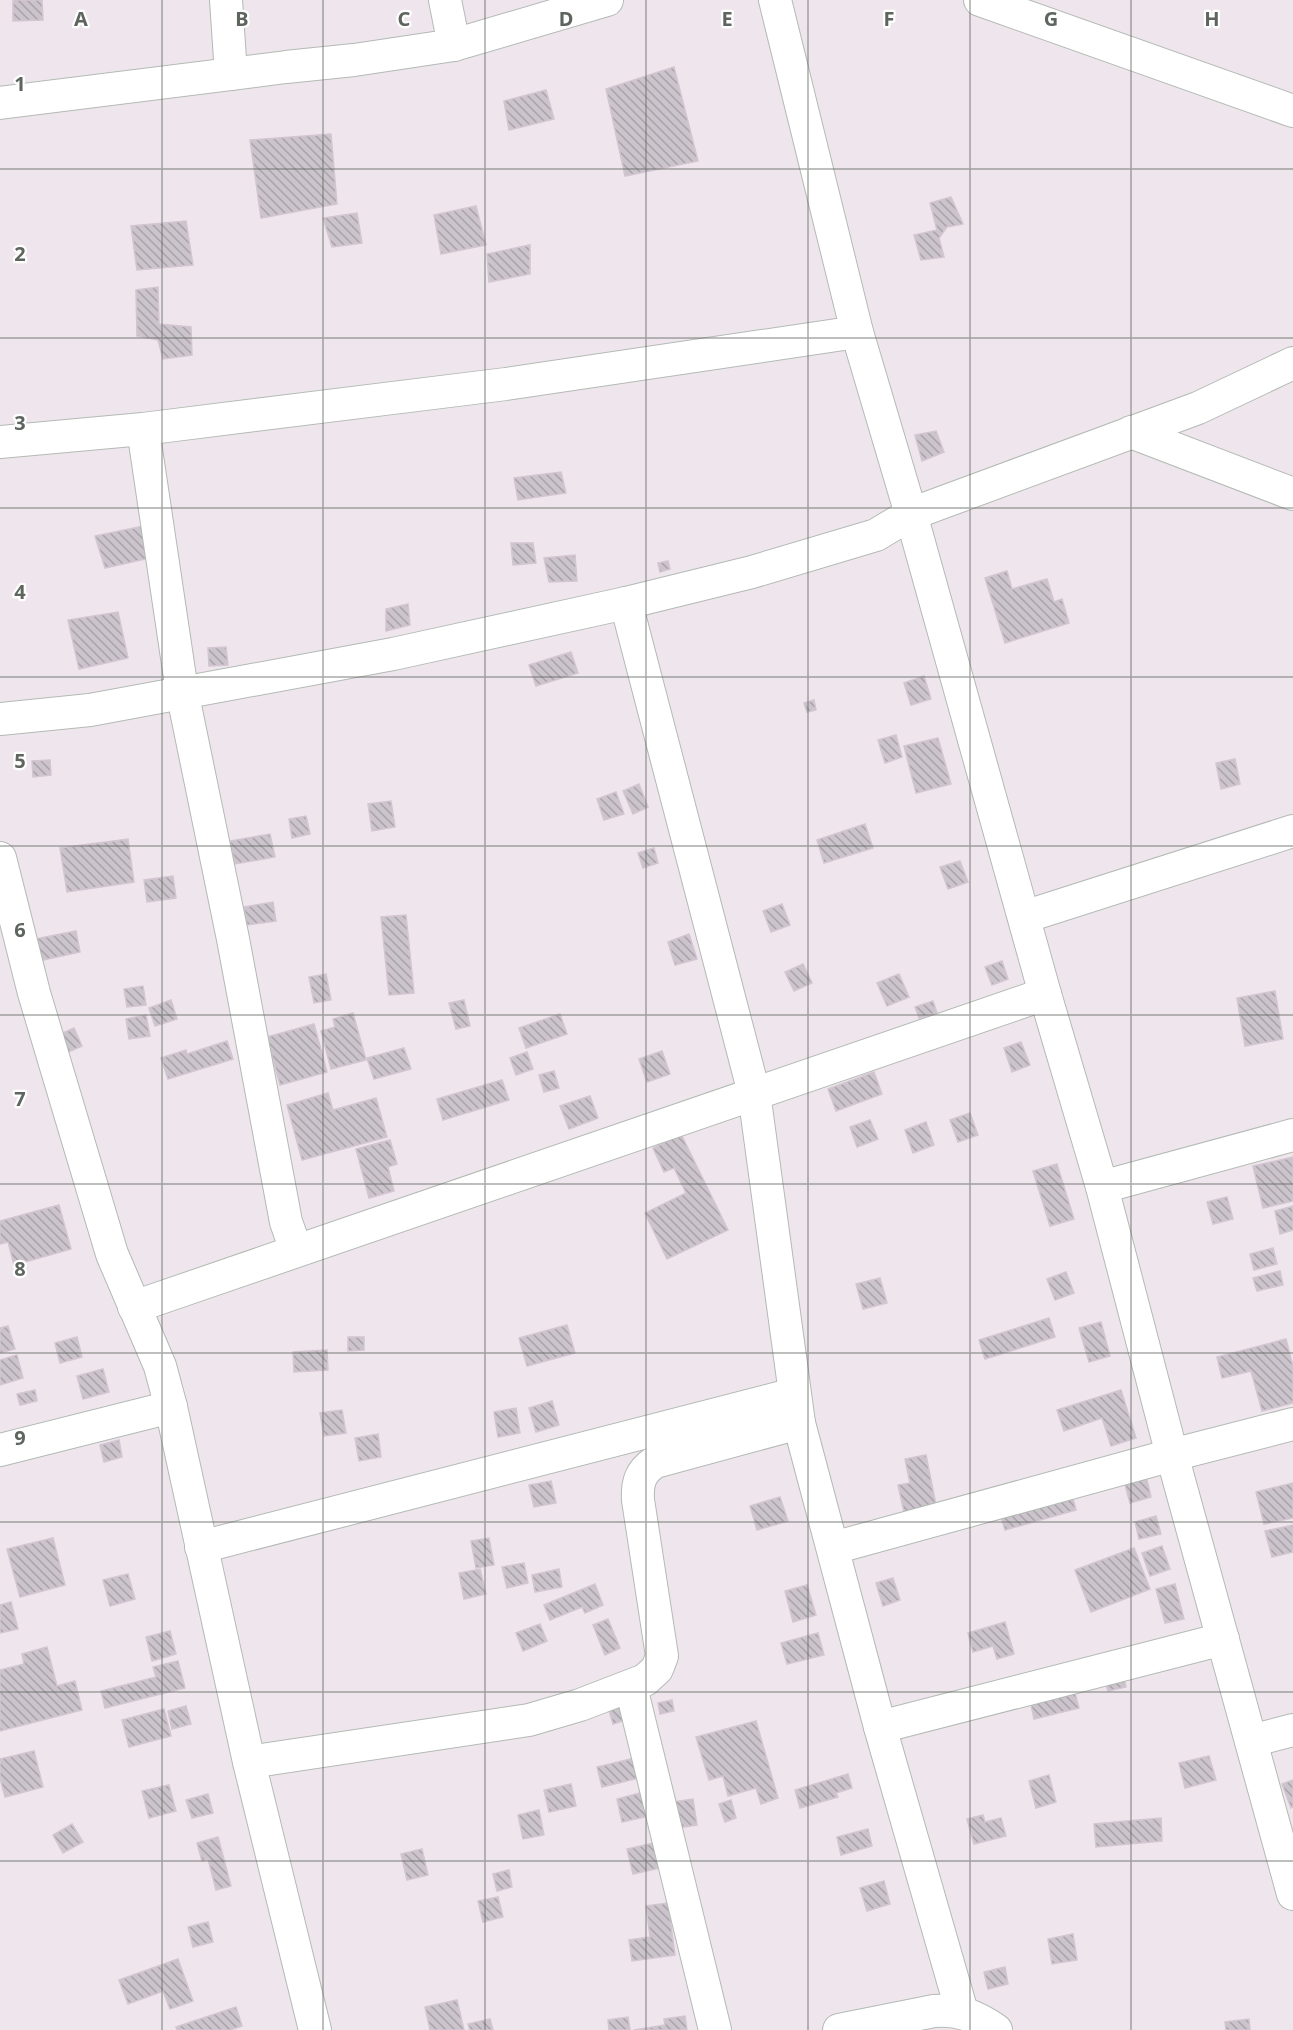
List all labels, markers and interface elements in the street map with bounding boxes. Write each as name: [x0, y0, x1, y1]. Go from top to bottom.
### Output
text: A: [74, 5, 88, 32]
text: B: [235, 5, 249, 32]
text: C: [398, 5, 411, 32]
text: D: [559, 5, 573, 32]
text: E: [721, 5, 733, 32]
text: F: [884, 5, 894, 32]
text: G: [1044, 5, 1058, 32]
text: H: [1204, 5, 1220, 32]
text: 1: [14, 70, 26, 97]
text: 2: [14, 240, 26, 267]
text: 3: [14, 409, 26, 436]
text: 4: [14, 578, 26, 605]
text: 5: [14, 747, 26, 774]
text: 6: [14, 916, 26, 943]
text: 7: [14, 1085, 26, 1112]
text: 8: [14, 1255, 26, 1282]
text: 9: [14, 1424, 26, 1451]

